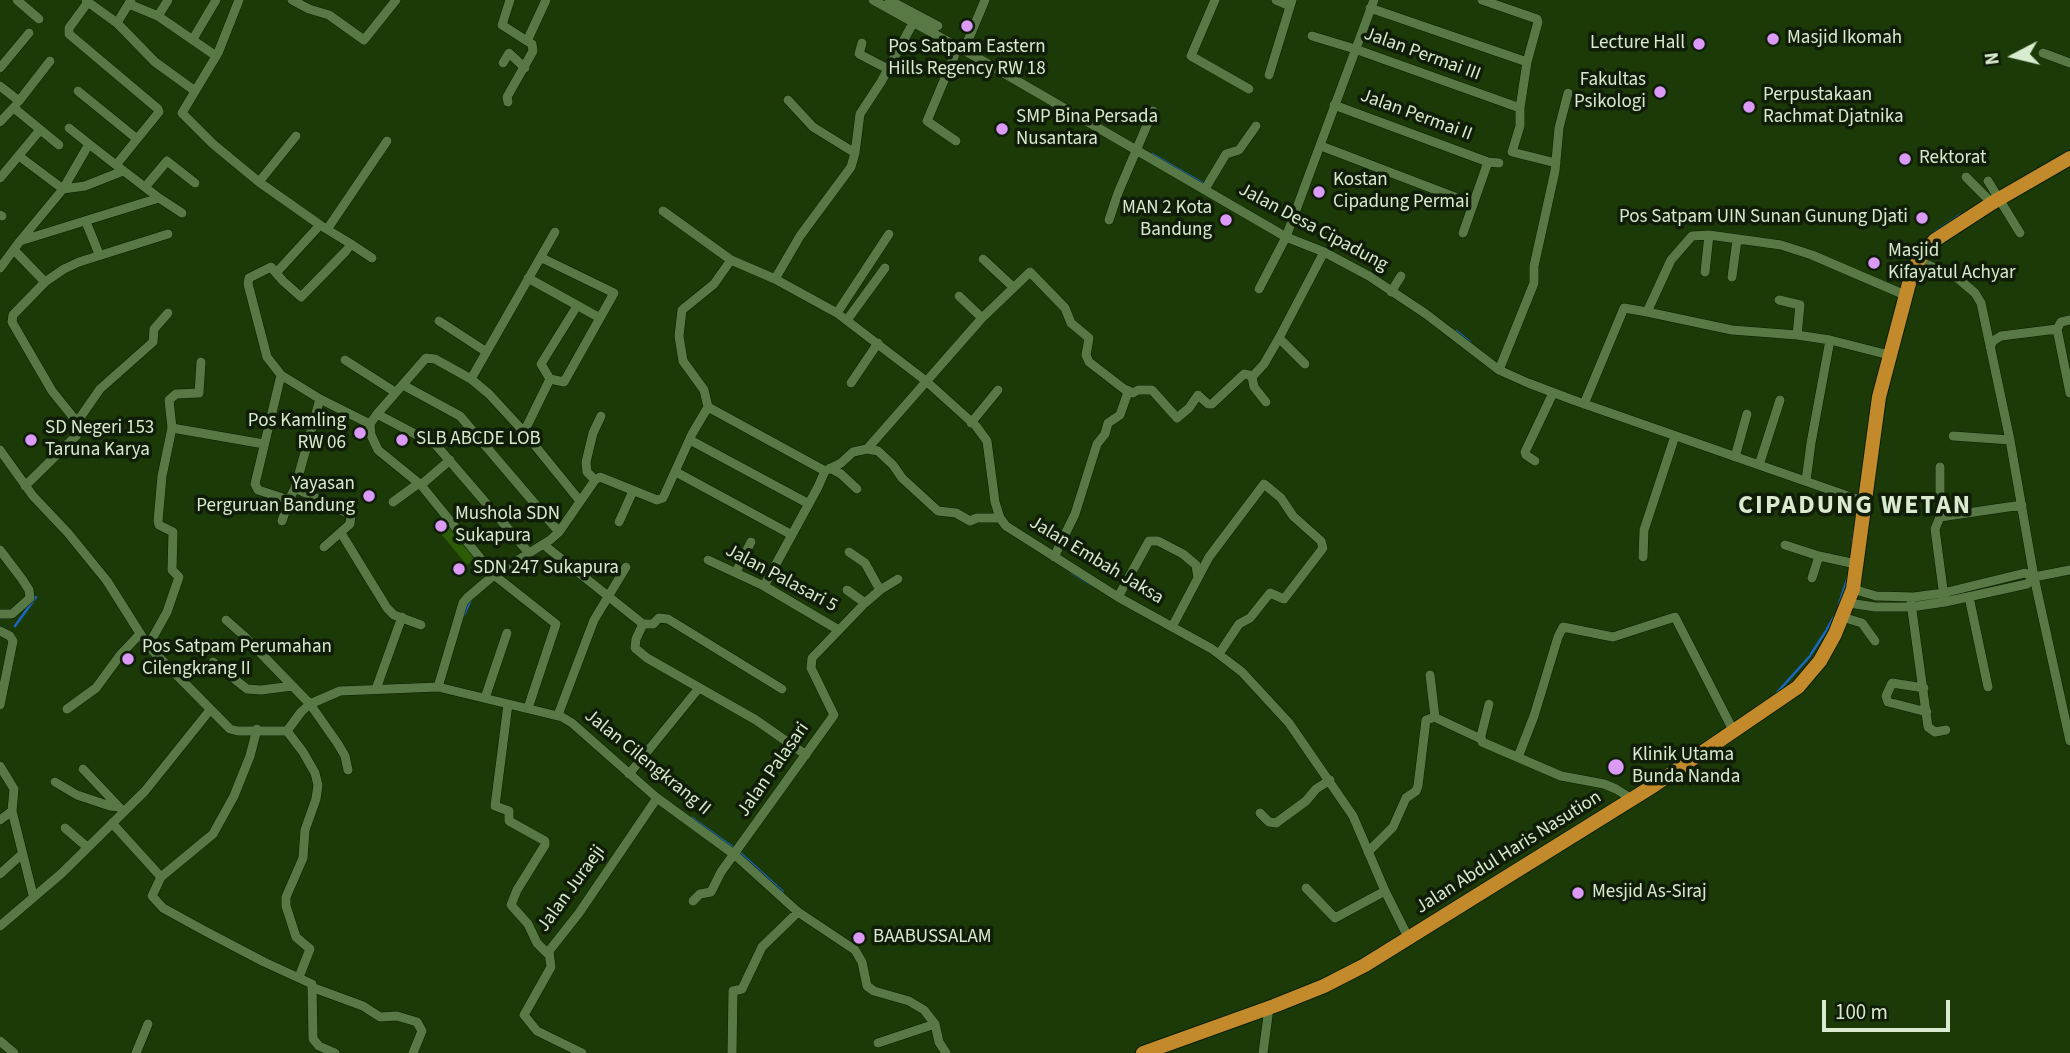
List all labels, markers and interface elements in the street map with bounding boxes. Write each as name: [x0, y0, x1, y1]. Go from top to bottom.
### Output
marker: Pos Satpam Eastern Hills Regency RW 18: [959, 18, 975, 34]
north arrow: [1979, 21, 2049, 91]
street label: Jalan Permai III: [1361, 23, 1483, 87]
place label: Masjid Ikomah: [1787, 28, 1902, 50]
marker: Masjid Ikomah: [1765, 31, 1781, 47]
place label: Lecture Hall: [1590, 33, 1685, 55]
marker: Lecture Hall: [1691, 36, 1707, 52]
place label: Pos Satpam Eastern Hills Regency RW 18: [888, 37, 1046, 81]
text: N: [1978, 51, 2007, 67]
place label: Fakultas Psikologi: [1574, 70, 1646, 114]
marker: Fakultas Psikologi: [1652, 84, 1668, 100]
street label: Jalan Permai II: [1357, 85, 1475, 147]
place label: Perpustakaan Rachmat Djatnika: [1763, 85, 1904, 129]
marker: Perpustakaan Rachmat Djatnika: [1741, 99, 1757, 115]
place label: SMP Bina Persada Nusantara: [1016, 107, 1158, 151]
marker: SMP Bina Persada Nusantara: [994, 121, 1010, 137]
place label: Rektorat: [1919, 148, 1986, 170]
marker: Rektorat: [1897, 151, 1913, 167]
place label: Kostan Cipadung Permai: [1333, 170, 1469, 214]
street label: Jalan Desa Cipadung: [1234, 179, 1392, 277]
marker: Kostan Cipadung Permai: [1311, 184, 1327, 200]
place label: MAN 2 Kota Bandung: [1122, 198, 1212, 242]
place label: Pos Satpam UIN Sunan Gunung Djati: [1619, 207, 1908, 229]
marker: Pos Satpam UIN Sunan Gunung Djati: [1914, 210, 1930, 226]
marker: MAN 2 Kota Bandung: [1218, 212, 1234, 228]
place label: Masjid Kifayatul Achyar: [1888, 241, 2016, 285]
marker: Masjid Kifayatul Achyar: [1866, 255, 1882, 271]
place label: Pos Kamling RW 06: [248, 411, 346, 455]
place label: SD Negeri 153 Taruna Karya: [45, 418, 154, 462]
marker: Pos Kamling RW 06: [352, 425, 368, 441]
place label: SLB ABCDE LOB: [416, 429, 541, 451]
marker: SD Negeri 153 Taruna Karya: [23, 432, 39, 448]
marker: SLB ABCDE LOB: [394, 432, 410, 448]
place label: Yayasan Perguruan Bandung: [196, 474, 355, 518]
marker: Yayasan Perguruan Bandung: [361, 488, 377, 504]
district label: CIPADUNG WETAN: [1740, 491, 1970, 523]
place label: Mushola SDN Sukapura: [455, 504, 560, 548]
street label: Jalan Embah Jaksa: [1025, 512, 1167, 610]
marker: Mushola SDN Sukapura: [433, 518, 449, 534]
street label: Jalan Palasari 5: [721, 540, 841, 618]
place label: SDN 247 Sukapura: [473, 558, 619, 580]
marker: SDN 247 Sukapura: [451, 561, 467, 577]
place label: Pos Satpam Perumahan Cilengkrang II: [142, 637, 332, 681]
marker: Pos Satpam Perumahan Cilengkrang II: [120, 651, 136, 667]
street label: Jalan Cilengkrang II: [579, 705, 715, 821]
street label: Jalan Palasari: [733, 718, 815, 822]
place label: Klinik Utama Bunda Nanda: [1632, 745, 1740, 789]
marker: Klinik Utama Bunda Nanda: [1606, 757, 1626, 777]
street label: Jalan Abdul Haris Nasution: [1412, 786, 1606, 920]
street label: Jalan Juraeji: [533, 841, 611, 937]
place label: Mesjid As-Siraj: [1592, 882, 1707, 904]
marker: Mesjid As-Siraj: [1570, 885, 1586, 901]
place label: BAABUSSALAM: [873, 927, 992, 949]
marker: BAABUSSALAM: [851, 930, 867, 946]
scale bar: [1825, 986, 1953, 1030]
text: 100 m: [1835, 997, 1888, 1027]

